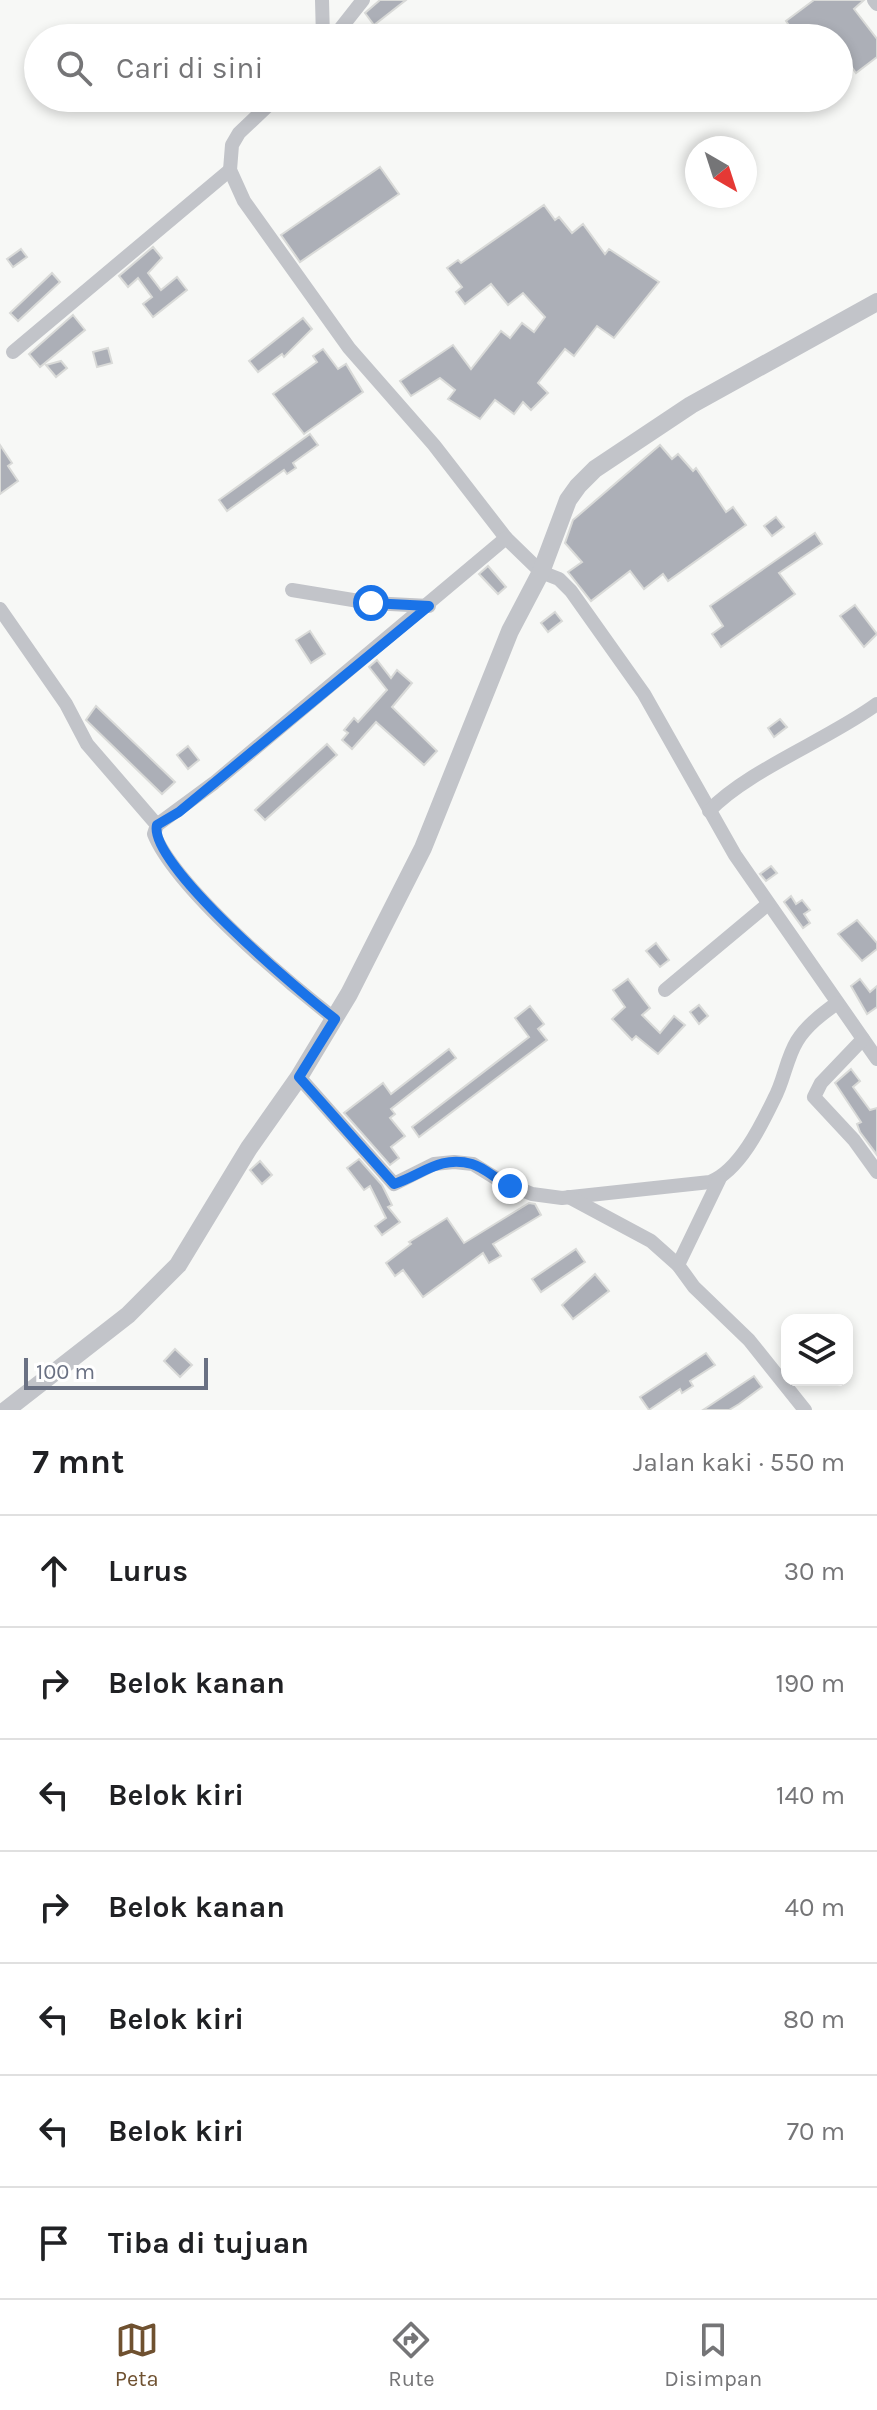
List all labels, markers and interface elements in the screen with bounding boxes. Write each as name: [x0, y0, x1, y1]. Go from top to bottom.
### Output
search box: [24, 24, 853, 112]
icon: search: [52, 46, 96, 90]
text: Cari di sini: [116, 50, 263, 86]
north arrow: [685, 136, 757, 208]
route start: [353, 585, 389, 621]
route end: [492, 1168, 528, 1204]
map controls: [781, 1314, 853, 1386]
button: layers: [781, 1314, 853, 1386]
scale bar: [24, 1354, 208, 1390]
text: 100 m: [36, 1359, 95, 1385]
text: 7 mnt: [32, 1442, 124, 1482]
text: Jalan kaki · 550 m: [633, 1447, 845, 1478]
icon: ahead: [32, 1549, 76, 1593]
text: Lurus: [108, 1553, 188, 1589]
text: 30 m: [784, 1556, 845, 1587]
icon: right: [32, 1661, 76, 1705]
text: Belok kanan: [108, 1665, 285, 1701]
text: 190 m: [775, 1668, 845, 1699]
icon: left: [32, 1773, 76, 1817]
text: Belok kiri: [108, 1777, 244, 1813]
text: 140 m: [776, 1780, 845, 1811]
icon: right: [32, 1885, 76, 1929]
text: Belok kanan: [108, 1889, 285, 1925]
text: 40 m: [785, 1892, 845, 1923]
icon: left: [32, 1997, 76, 2041]
text: Belok kiri: [108, 2001, 244, 2037]
text: 80 m: [783, 2004, 845, 2035]
icon: left: [32, 2109, 76, 2153]
text: Belok kiri: [108, 2113, 244, 2149]
text: 70 m: [787, 2116, 845, 2147]
icon: arrive: [32, 2221, 76, 2265]
text: Tiba di tujuan: [108, 2225, 309, 2261]
tab: Peta: [115, 2318, 159, 2392]
tab: Rute: [388, 2318, 435, 2392]
tab: Disimpan: [664, 2318, 762, 2392]

